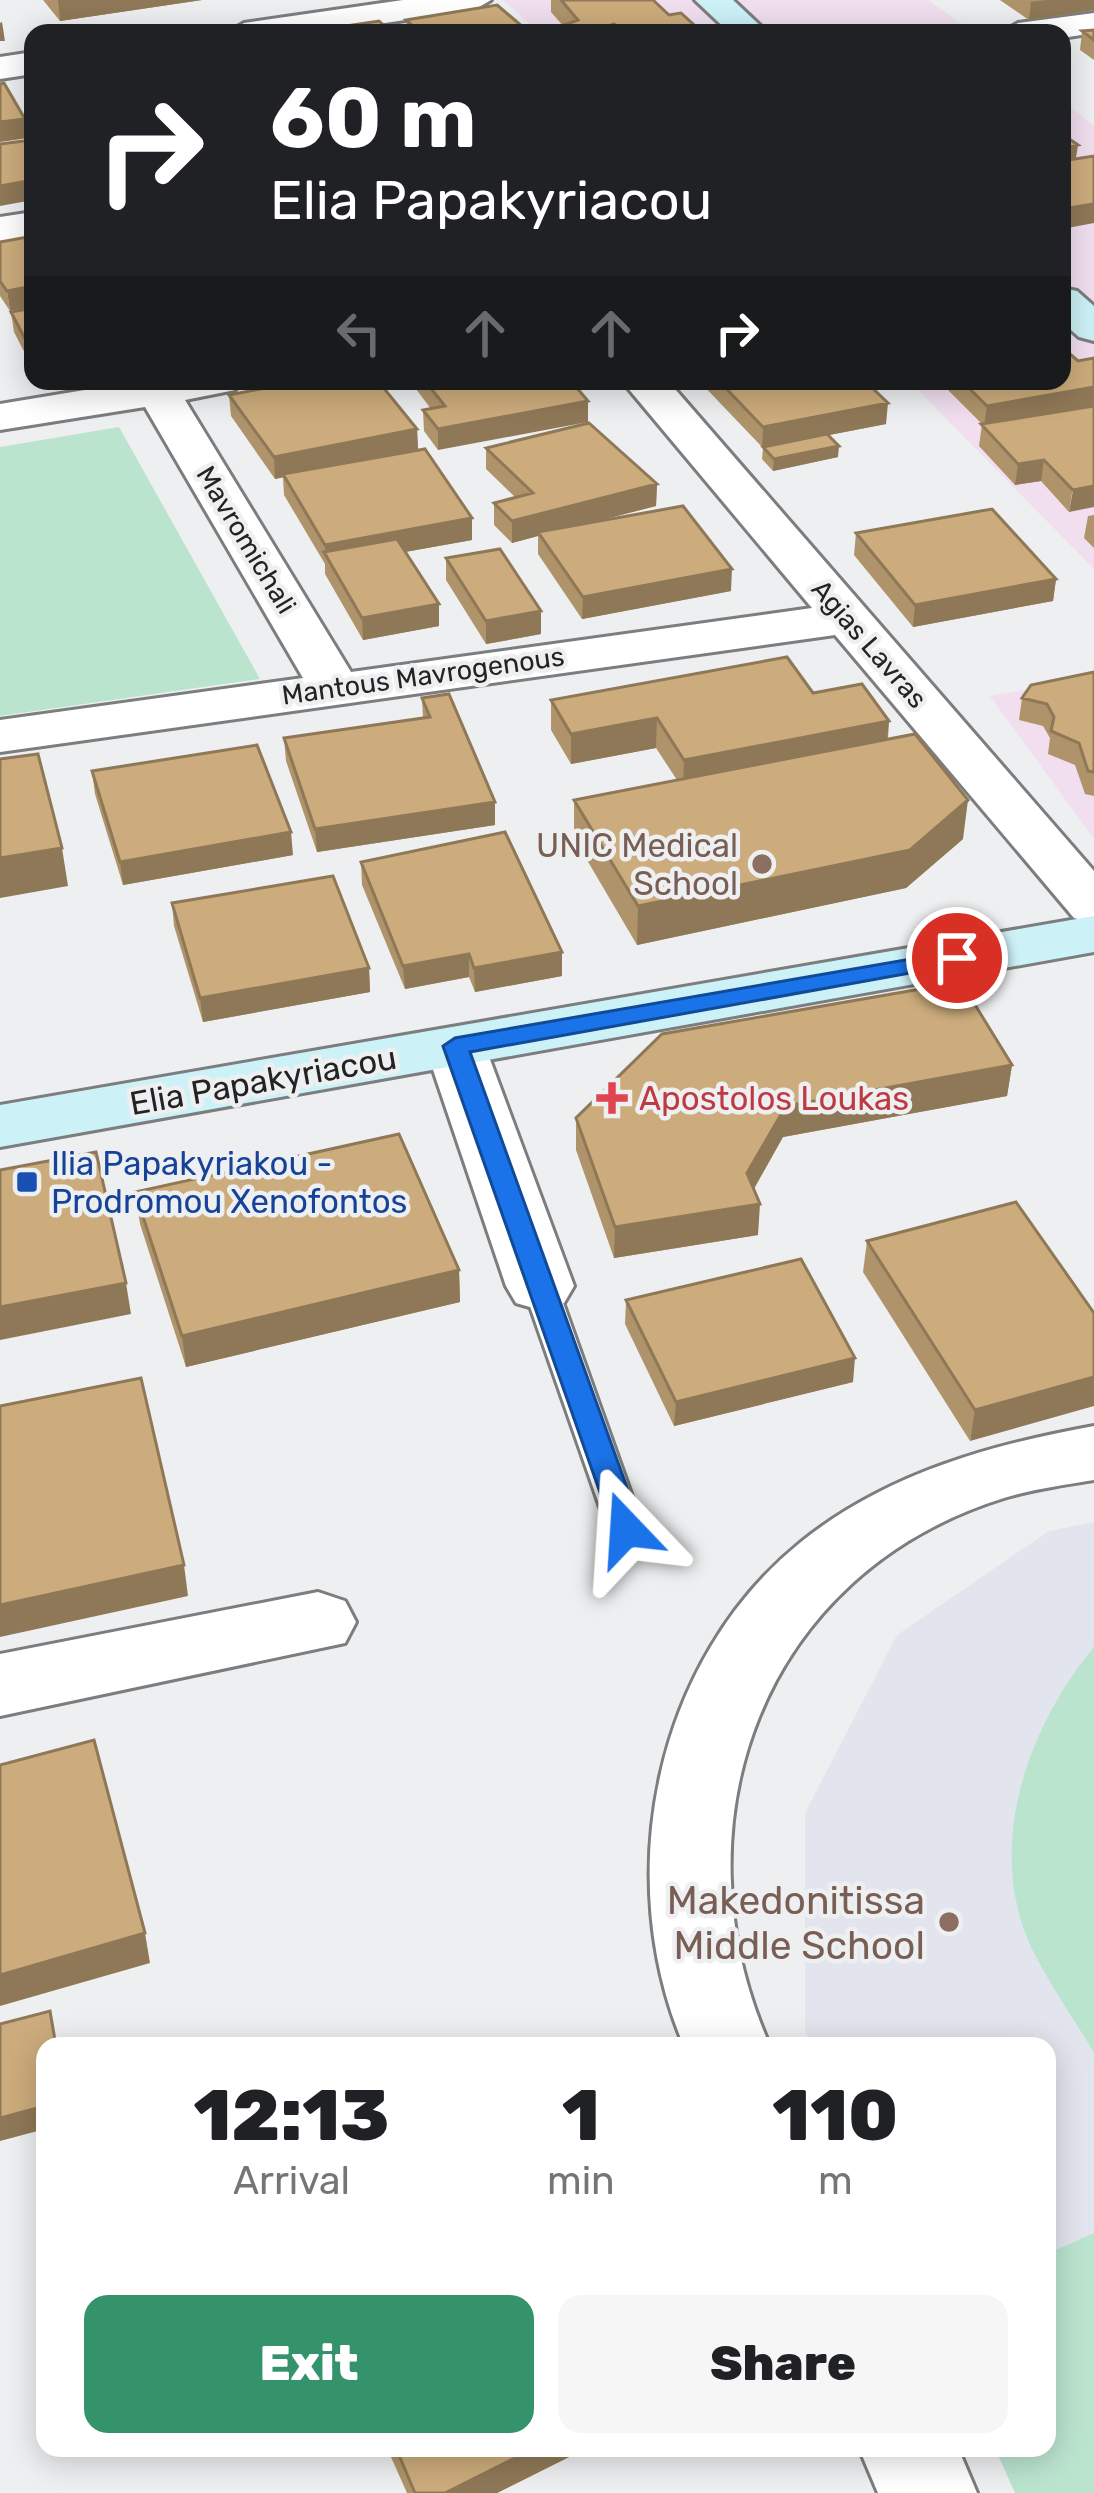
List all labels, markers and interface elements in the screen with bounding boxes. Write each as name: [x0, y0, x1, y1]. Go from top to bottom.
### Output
text: 60 m: [270, 68, 477, 168]
icon: right: [72, 72, 228, 228]
text: Elia Papakyriacou: [270, 169, 712, 233]
icon: left: [326, 300, 392, 366]
icon: ahead: [452, 300, 518, 366]
icon: ahead: [578, 300, 644, 366]
icon: right: [704, 300, 770, 366]
street label: Mavromichali: [189, 460, 303, 620]
street label: Agias Lavras: [805, 573, 933, 715]
street label: Mantous Mavrogenous: [280, 640, 566, 712]
place label: UNIC Medical School: [536, 826, 738, 903]
marker: UNIC Medical School: [749, 851, 775, 877]
pin: [906, 907, 1008, 1009]
icon: arrive: [924, 925, 990, 991]
street label: Elia Papakyriacou: [127, 1038, 400, 1123]
place label: Apostolos Loukas: [639, 1079, 909, 1118]
marker: Apostolos Loukas: [596, 1082, 628, 1114]
place label: Ilia Papakyriakou - Prodromou Xenofontos: [51, 1144, 407, 1221]
marker: Ilia Papakyriakou - Prodromou Xenofontos: [14, 1169, 40, 1195]
position arrow: [563, 1466, 689, 1592]
place label: Makedonitissa Middle School: [667, 1878, 925, 1969]
marker: Makedonitissa Middle School: [936, 1909, 962, 1935]
text: 12:13: [194, 2073, 389, 2158]
text: 1: [562, 2073, 600, 2158]
text: 110: [772, 2073, 898, 2158]
text: Arrival: [233, 2158, 350, 2204]
text: min: [547, 2158, 615, 2204]
text: m: [818, 2158, 853, 2204]
button: Exit: [84, 2295, 534, 2433]
button: Share: [558, 2295, 1008, 2433]

